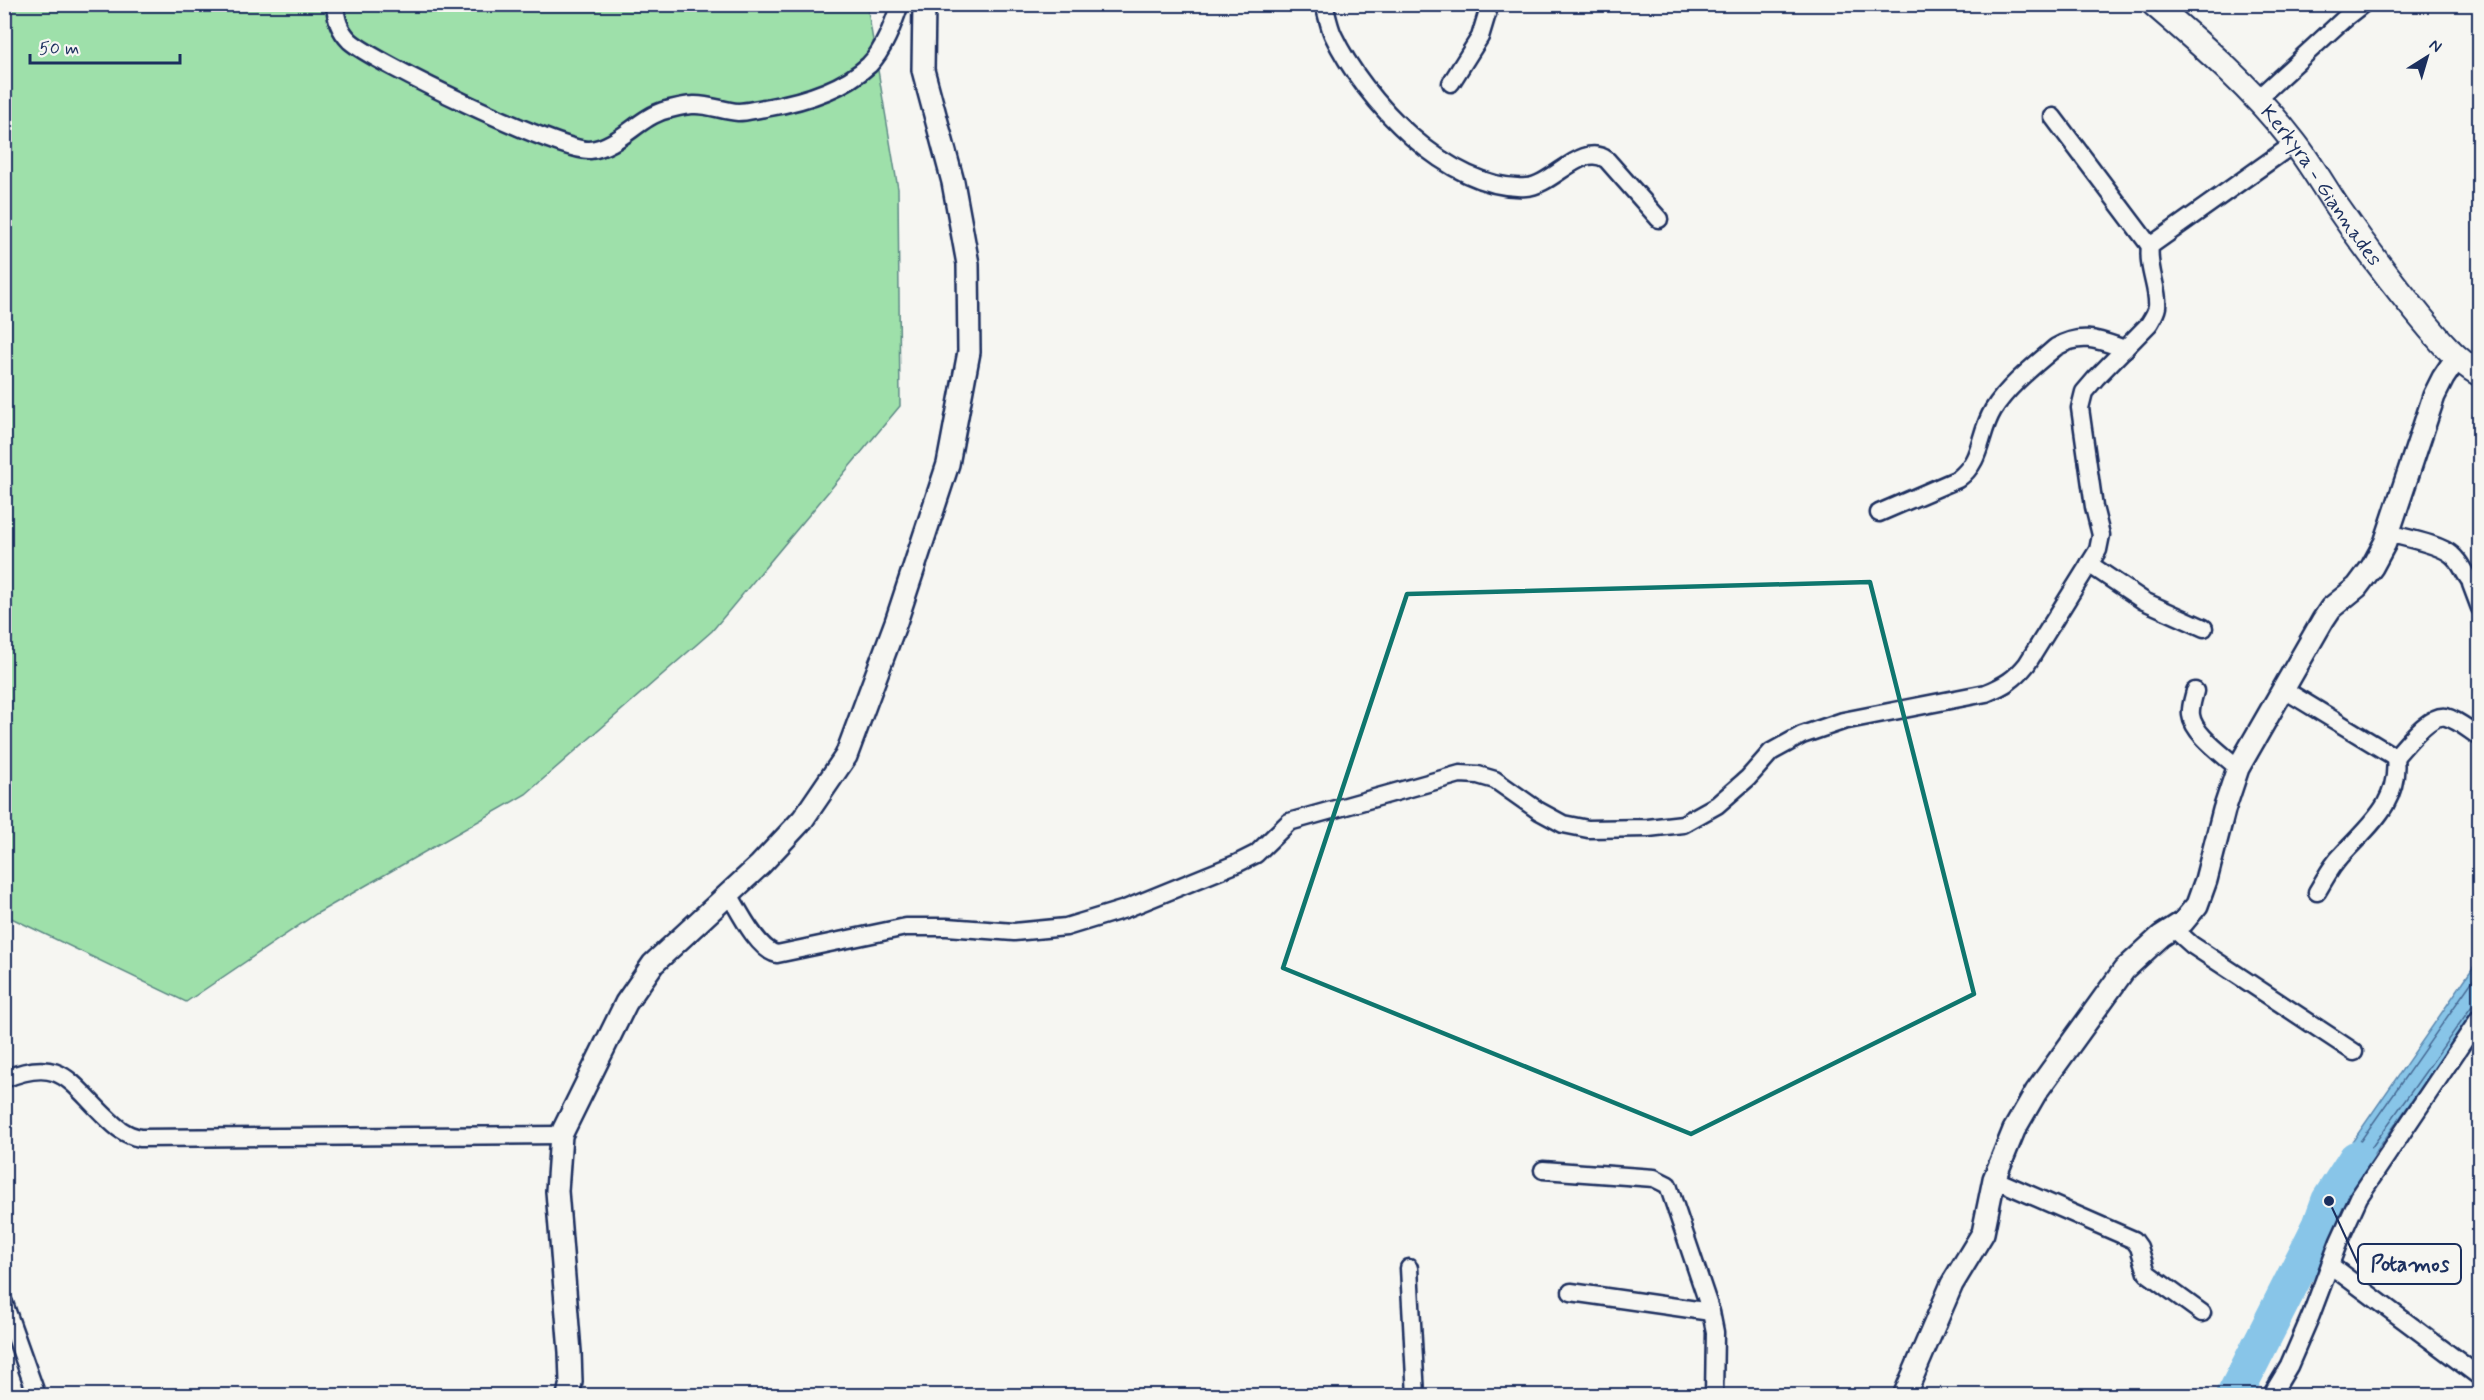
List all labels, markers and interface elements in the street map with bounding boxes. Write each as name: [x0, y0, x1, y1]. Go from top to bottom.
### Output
scale bar: [30, 27, 180, 65]
north arrow: [2397, 27, 2457, 87]
text: N: [2425, 35, 2446, 58]
text: 50 m: [39, 37, 79, 61]
street label: Kerkyra - Giannades: [2254, 99, 2388, 272]
callout: Potamos: [2358, 1244, 2461, 1284]
text: Potamos: [2371, 1251, 2450, 1279]

